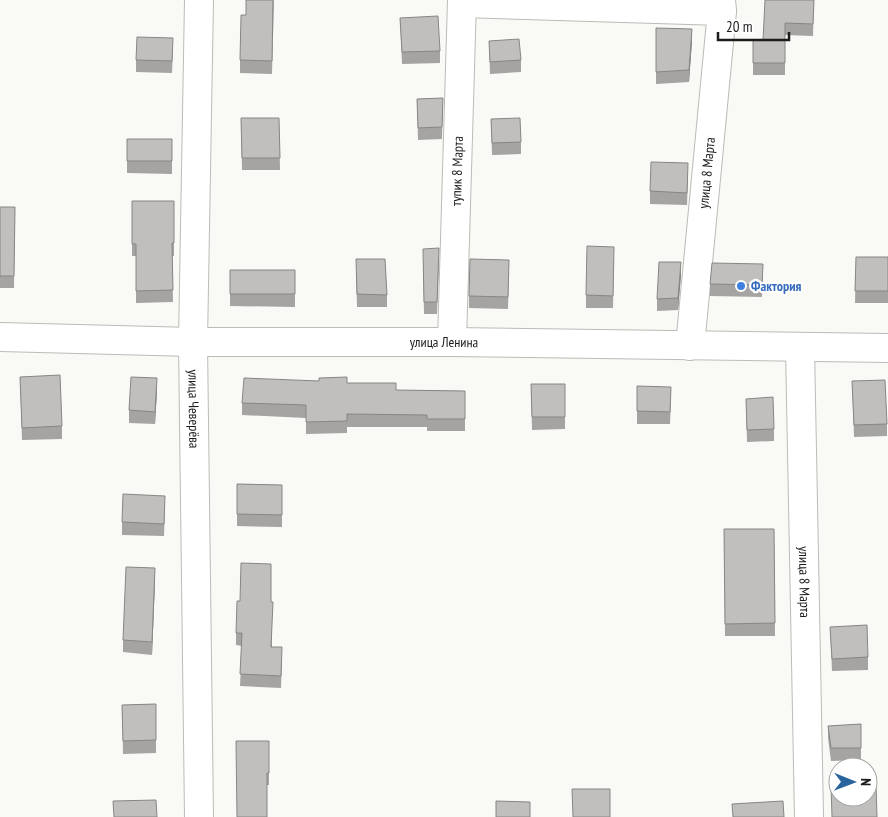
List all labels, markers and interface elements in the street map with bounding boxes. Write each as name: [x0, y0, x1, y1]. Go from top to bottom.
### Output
scale bar: [718, 10, 789, 42]
text: 20 m: [726, 17, 752, 36]
street label: тупик 8 Марта: [447, 136, 467, 206]
street label: улица 8 Марта: [694, 136, 719, 209]
place label: Фактория: [751, 277, 801, 295]
marker: Фактория: [735, 280, 747, 292]
street label: улица Ленина: [410, 333, 478, 351]
street label: улица Чеверёва: [184, 369, 203, 449]
street label: улица 8 Марта: [795, 546, 814, 618]
north arrow: [828, 757, 878, 807]
text: N: [857, 778, 875, 786]

